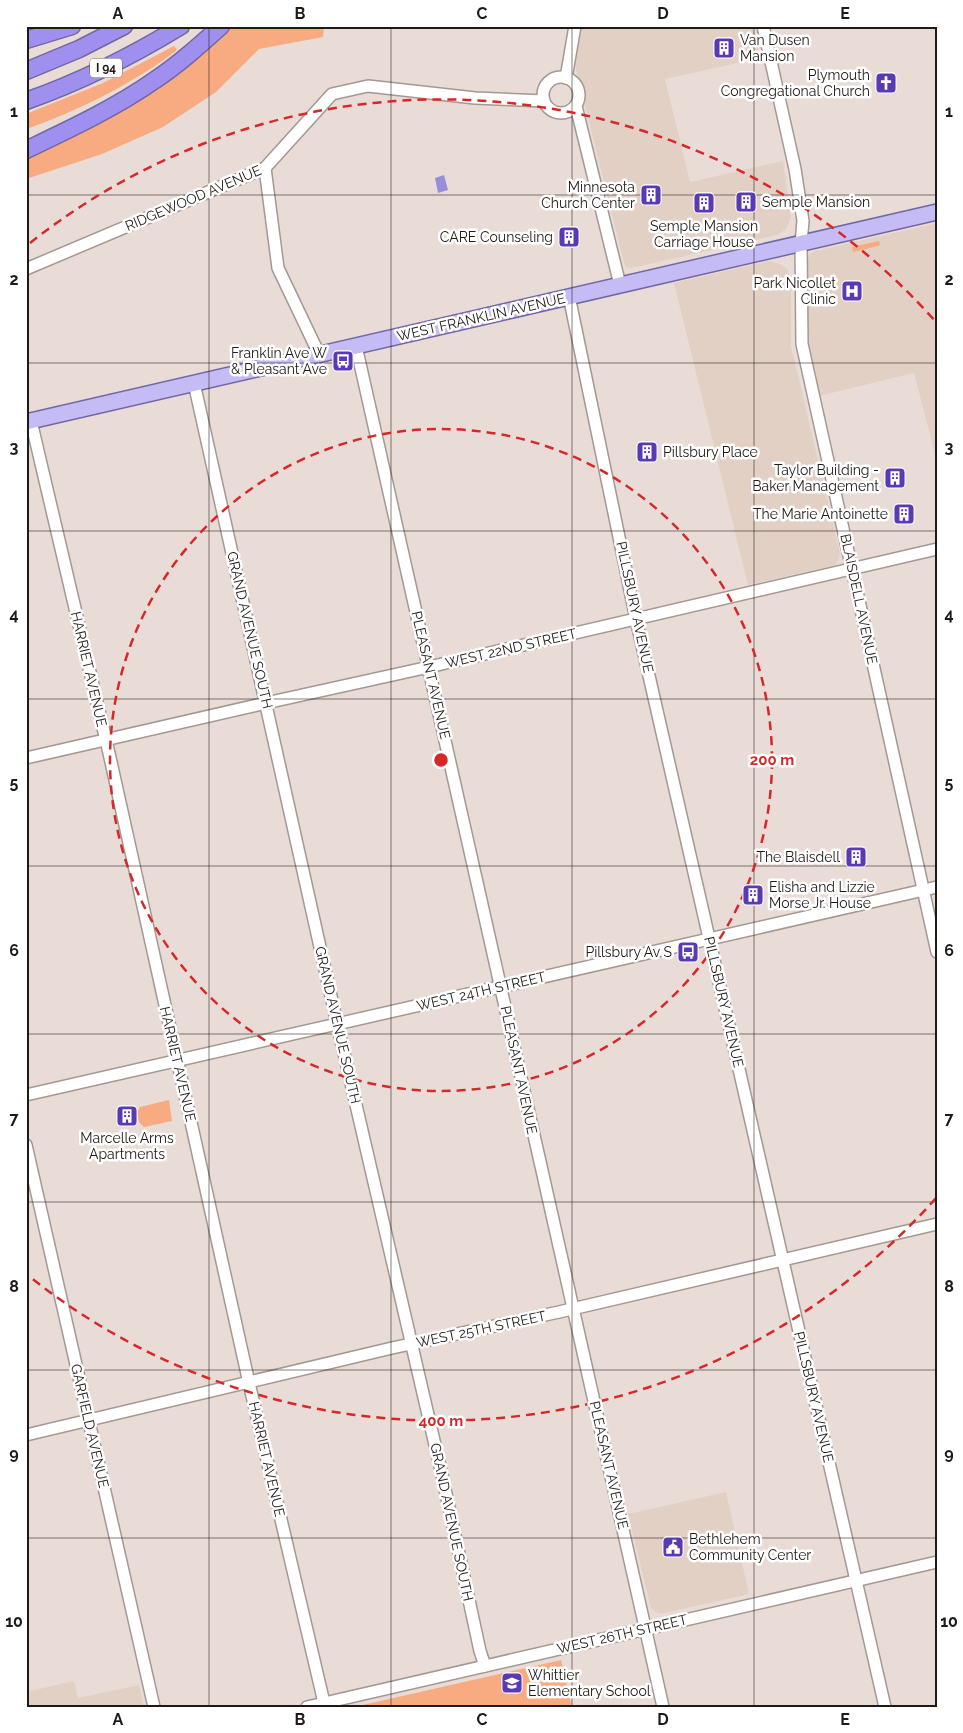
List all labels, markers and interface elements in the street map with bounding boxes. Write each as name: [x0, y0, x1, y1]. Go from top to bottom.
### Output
text: A: [113, 4, 124, 23]
text: B: [295, 4, 306, 23]
text: C: [477, 4, 488, 23]
text: D: [657, 4, 669, 23]
text: E: [840, 4, 850, 23]
place label: Van Dusen Mansion: [740, 32, 810, 64]
building icon: Van Dusen Mansion: [712, 36, 736, 60]
road number: I 94: [90, 58, 122, 78]
place label: Plymouth Congregational Church: [721, 67, 870, 99]
church icon: Plymouth Congregational Church: [874, 71, 898, 95]
text: 1: [10, 102, 18, 121]
text: 1: [945, 102, 953, 121]
street label: RIDGEWOOD AVENUE: [123, 162, 263, 234]
place label: Minnesota Church Center: [541, 179, 635, 211]
building icon: Minnesota Church Center: [639, 183, 663, 207]
building icon: Semple Mansion: [734, 190, 758, 214]
building icon: Semple Mansion Carriage House: [692, 191, 716, 215]
place label: Semple Mansion: [762, 194, 870, 210]
place label: Semple Mansion Carriage House: [650, 218, 758, 250]
building icon: CARE Counseling: [557, 225, 581, 249]
place label: CARE Counseling: [440, 229, 553, 245]
text: 2: [9, 270, 19, 289]
text: 2: [944, 270, 954, 289]
place label: Park Nicollet Clinic: [754, 275, 836, 307]
hospital icon: Park Nicollet Clinic: [840, 279, 864, 303]
street label: WEST FRANKLIN AVENUE: [395, 290, 567, 344]
place label: Franklin Ave W & Pleasant Ave: [231, 345, 327, 377]
bus stop icon: Franklin Ave W & Pleasant Ave: [331, 349, 355, 373]
text: 3: [10, 438, 19, 457]
text: 3: [945, 438, 954, 457]
building icon: Pillsbury Place: [635, 440, 659, 464]
place label: Pillsbury Place: [663, 444, 758, 460]
place label: Taylor Building - Baker Management: [752, 462, 879, 494]
building icon: Taylor Building - Baker Management: [883, 466, 907, 490]
building icon: The Marie Antoinette: [892, 502, 916, 526]
place label: The Marie Antoinette: [753, 506, 888, 522]
street label: BLAISDELL AVENUE: [837, 532, 881, 666]
street label: PILLSBURY AVENUE: [613, 540, 657, 674]
street label: GRAND AVENUE SOUTH: [224, 550, 276, 710]
text: 4: [9, 605, 19, 624]
text: 4: [944, 605, 954, 624]
street label: PLEASANT AVENUE: [408, 609, 454, 741]
street label: HARRIET AVENUE: [68, 610, 110, 728]
street label: WEST 22ND STREET: [444, 625, 579, 671]
centre of rings: [432, 751, 450, 769]
text: 200 m: [750, 751, 794, 769]
text: 5: [10, 773, 19, 792]
text: 5: [945, 773, 954, 792]
building icon: The Blaisdell: [844, 845, 868, 869]
place label: The Blaisdell: [756, 849, 840, 865]
place label: Elisha and Lizzie Morse Jr. House: [769, 879, 875, 911]
building icon: Elisha and Lizzie Morse Jr. House: [741, 883, 765, 907]
street label: PILLSBURY AVENUE: [701, 935, 747, 1069]
bus stop icon: Pillsbury Av S: [676, 940, 700, 964]
text: 6: [9, 941, 19, 960]
text: 6: [944, 941, 954, 960]
place label: Pillsbury Av S: [585, 944, 672, 960]
street label: GRAND AVENUE SOUTH: [312, 945, 364, 1105]
street label: WEST 24TH STREET: [415, 968, 547, 1014]
street label: PLEASANT AVENUE: [498, 1004, 540, 1136]
street label: HARRIET AVENUE: [157, 1005, 199, 1123]
building icon: Marcelle Arms Apartments: [115, 1104, 139, 1128]
text: 7: [10, 1109, 19, 1128]
text: 7: [945, 1109, 954, 1128]
place label: Marcelle Arms Apartments: [80, 1130, 174, 1162]
text: 8: [9, 1277, 19, 1296]
text: 8: [944, 1277, 954, 1296]
street label: WEST 25TH STREET: [415, 1307, 548, 1351]
street label: PILLSBURY AVENUE: [791, 1330, 837, 1464]
street label: GARFIELD AVENUE: [68, 1362, 112, 1490]
street label: PLEASANT AVENUE: [586, 1399, 632, 1531]
street label: HARRIET AVENUE: [246, 1400, 288, 1518]
text: 400 m: [419, 1412, 463, 1430]
street label: GRAND AVENUE SOUTH: [427, 1442, 477, 1602]
text: 9: [9, 1444, 19, 1463]
text: 9: [944, 1444, 954, 1463]
place label: Bethlehem Community Center: [689, 1531, 811, 1563]
public building icon: Bethlehem Community Center: [661, 1535, 685, 1559]
street label: WEST 26TH STREET: [555, 1611, 689, 1657]
text: 10: [5, 1612, 23, 1631]
text: 10: [940, 1612, 958, 1631]
place label: Whittier Elementary School: [528, 1667, 651, 1699]
school or university icon: Whittier Elementary School: [500, 1671, 524, 1695]
text: A: [113, 1710, 124, 1729]
text: B: [295, 1710, 306, 1729]
text: C: [477, 1710, 488, 1729]
text: D: [657, 1710, 669, 1729]
text: E: [840, 1710, 850, 1729]

